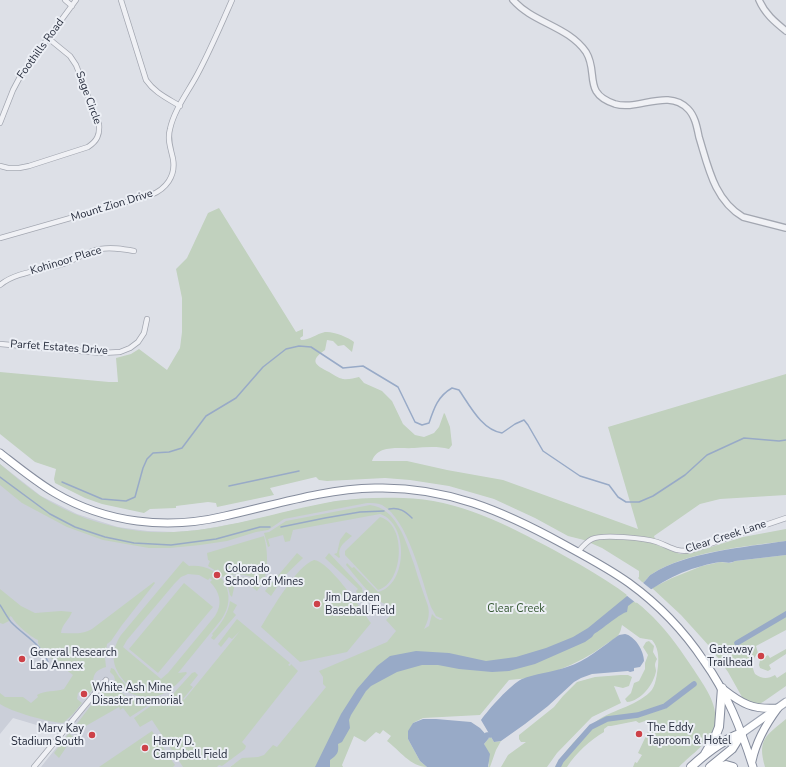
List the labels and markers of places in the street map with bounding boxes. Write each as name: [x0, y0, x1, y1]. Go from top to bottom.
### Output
place label: Colorado School of Mines: [225, 562, 303, 588]
marker: Colorado School of Mines: [212, 570, 222, 580]
place label: Jim Darden Baseball Field: [325, 591, 395, 617]
marker: Jim Darden Baseball Field: [312, 599, 322, 609]
place label: Gateway Trailhead: [707, 643, 753, 669]
place label: General Research Lab Annex: [30, 646, 117, 672]
marker: Gateway Trailhead: [756, 651, 766, 661]
marker: General Research Lab Annex: [17, 654, 27, 664]
place label: White Ash Mine Disaster memorial: [92, 681, 182, 707]
marker: White Ash Mine Disaster memorial: [79, 689, 89, 699]
place label: The Eddy Taproom & Hotel: [647, 721, 731, 747]
place label: Marv Kay Stadium South: [11, 722, 84, 748]
marker: The Eddy Taproom & Hotel: [634, 729, 644, 739]
marker: Marv Kay Stadium South: [87, 730, 97, 740]
place label: Harry D. Campbell Field: [153, 735, 228, 761]
marker: Harry D. Campbell Field: [140, 743, 150, 753]

